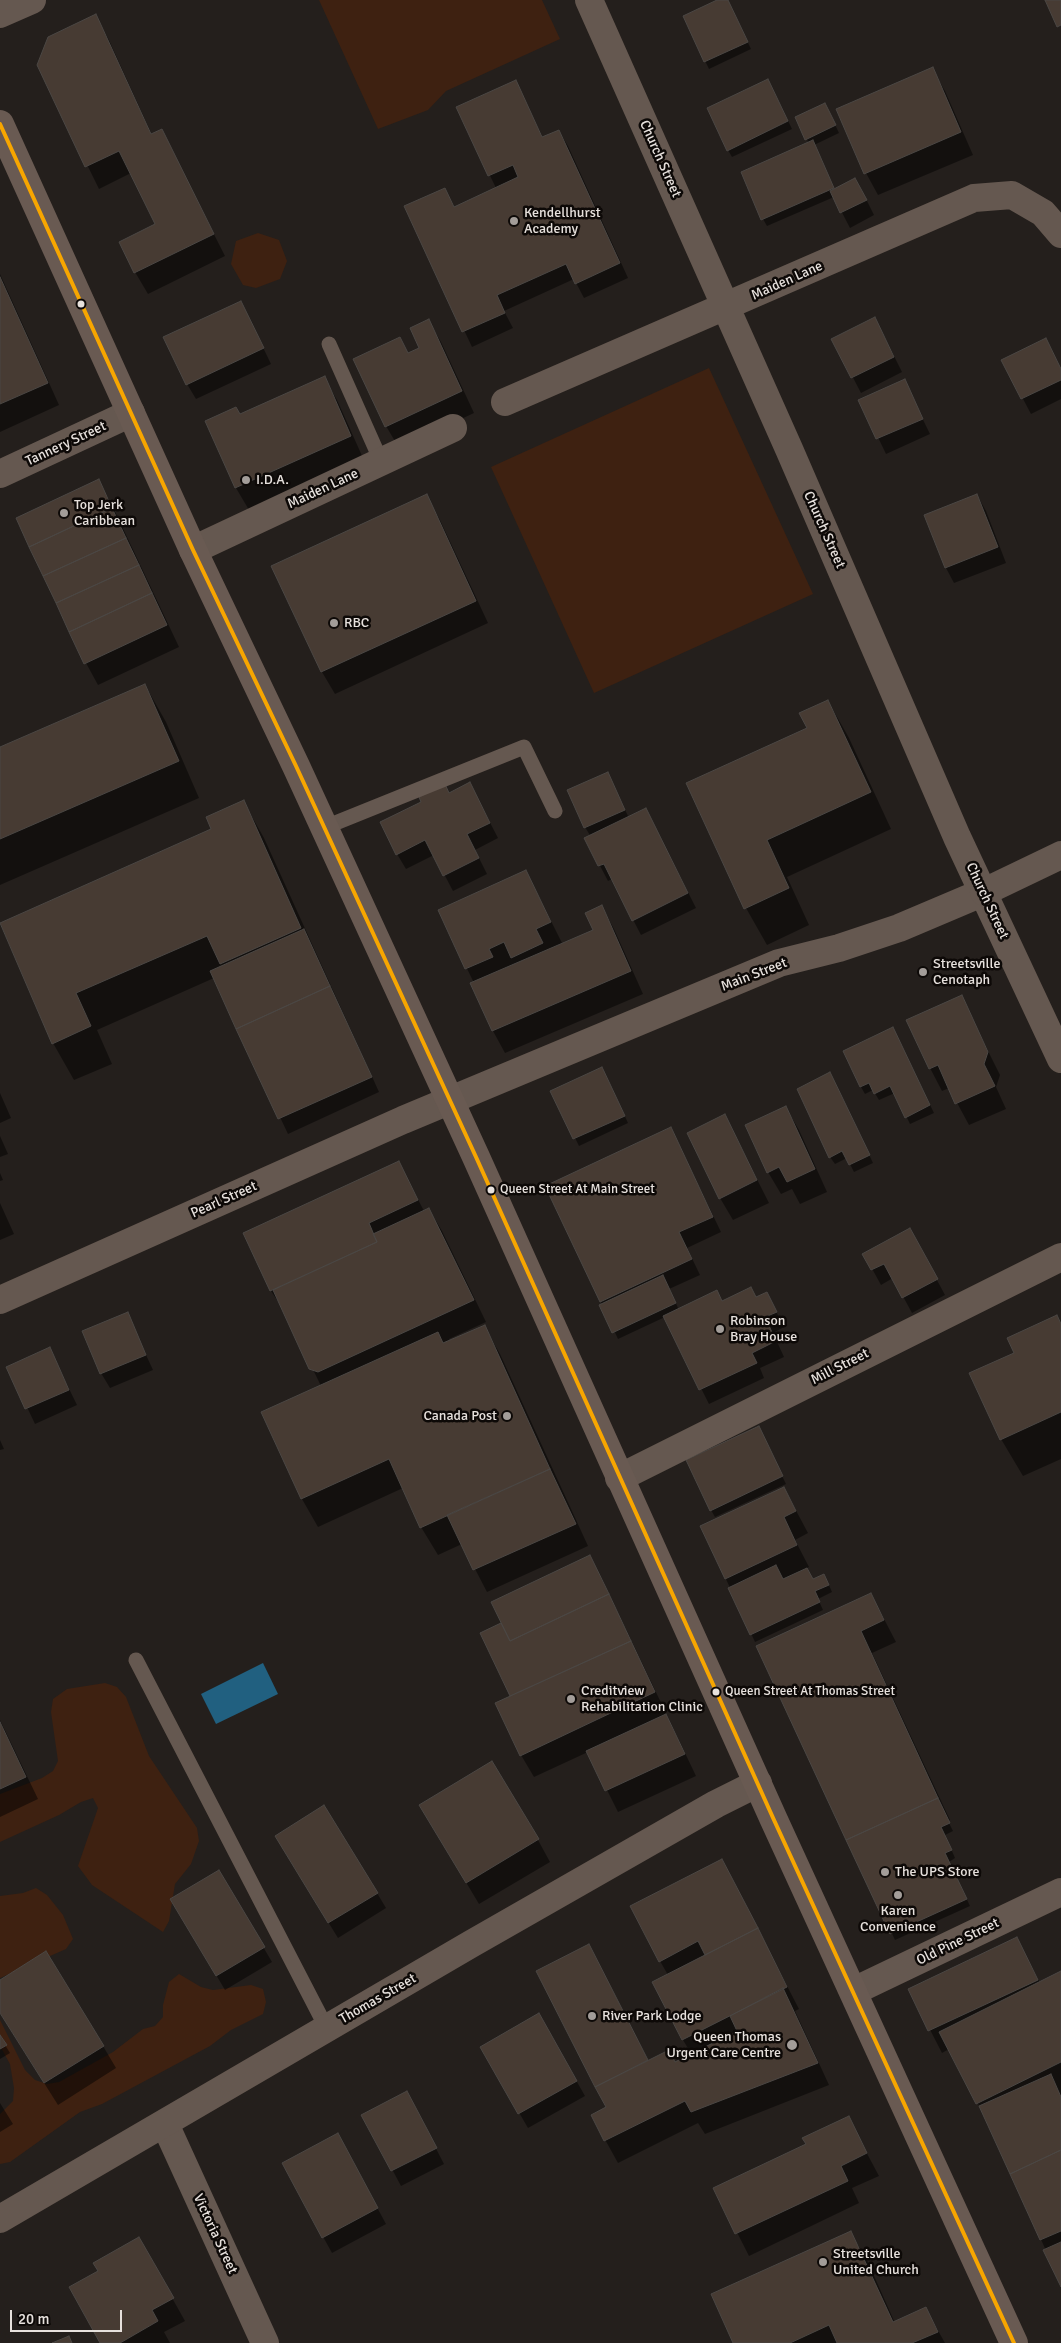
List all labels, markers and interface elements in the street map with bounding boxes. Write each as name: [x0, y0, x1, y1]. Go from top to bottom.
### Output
street label: Church Street: [636, 118, 684, 200]
place label: Kendellhurst Academy: [524, 205, 601, 238]
marker: Kendellhurst Academy: [508, 215, 520, 227]
street label: Maiden Lane: [749, 258, 825, 304]
unlabelled marker: [76, 299, 86, 309]
street label: Tannery Street: [23, 418, 109, 470]
street label: Maiden Lane: [285, 465, 361, 513]
place label: I.D.A.: [256, 472, 289, 488]
marker: I.D.A.: [240, 474, 252, 486]
street label: Church Street: [800, 489, 848, 571]
place label: Top Jerk Caribbean: [74, 497, 135, 530]
marker: Top Jerk Caribbean: [58, 507, 70, 519]
place label: RBC: [344, 615, 369, 631]
marker: RBC: [328, 617, 340, 629]
street label: Church Street: [962, 860, 1012, 942]
street label: Main Street: [719, 955, 789, 995]
place label: Streetsville Cenotaph: [933, 956, 1001, 989]
marker: Streetsville Cenotaph: [917, 966, 929, 978]
street label: Pearl Street: [188, 1178, 260, 1222]
place label: Queen Street At Main Street: [500, 1182, 655, 1198]
marker: Queen Street At Main Street: [486, 1185, 496, 1195]
place label: Robinson Bray House: [730, 1313, 797, 1345]
marker: Robinson Bray House: [714, 1323, 726, 1335]
street label: Mill Street: [808, 1345, 872, 1389]
place label: Canada Post: [423, 1408, 497, 1424]
marker: Canada Post: [501, 1410, 513, 1422]
place label: Creditview Rehabilitation Clinic: [581, 1683, 703, 1715]
place label: Queen Street At Thomas Street: [725, 1684, 895, 1700]
marker: Queen Street At Thomas Street: [711, 1687, 721, 1697]
marker: Creditview Rehabilitation Clinic: [565, 1693, 577, 1705]
place label: The UPS Store: [895, 1864, 979, 1880]
marker: The UPS Store: [879, 1866, 891, 1878]
marker: Karen Convenience: [892, 1889, 904, 1901]
place label: Karen Convenience: [860, 1903, 936, 1935]
street label: Old Pine Street: [914, 1915, 1002, 1969]
street label: Thomas Street: [337, 1970, 419, 2028]
place label: River Park Lodge: [602, 2008, 702, 2024]
marker: River Park Lodge: [586, 2010, 598, 2022]
place label: Queen Thomas Urgent Care Centre: [666, 2029, 781, 2062]
marker: Queen Thomas Urgent Care Centre: [785, 2038, 799, 2052]
street label: Victoria Street: [189, 2191, 241, 2277]
place label: Streetsville United Church: [833, 2246, 919, 2278]
marker: Streetsville United Church: [817, 2256, 829, 2268]
scale bar: [12, 2300, 125, 2332]
text: 20 m: [18, 2310, 49, 2328]

